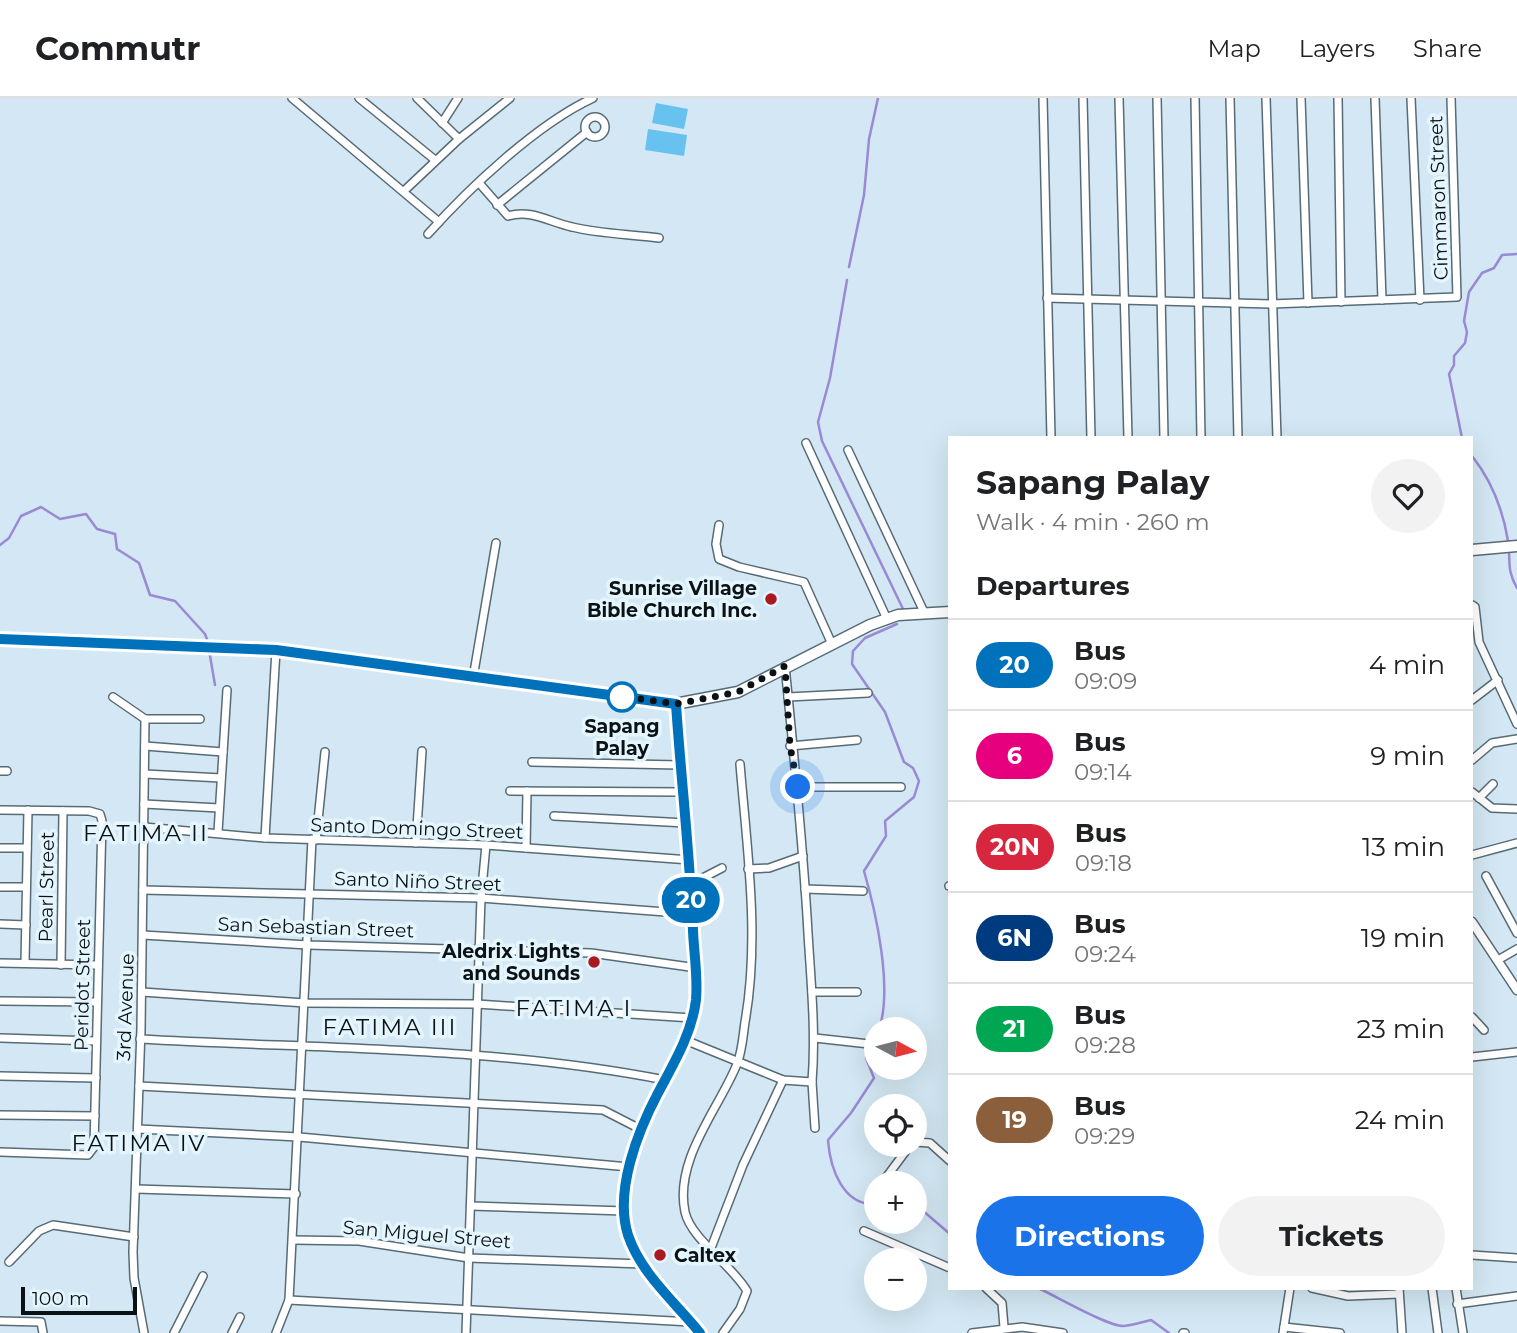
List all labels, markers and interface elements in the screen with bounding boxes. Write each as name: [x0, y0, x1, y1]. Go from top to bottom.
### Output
text: Commutr: [35, 28, 200, 68]
text: Map: [1207, 34, 1261, 63]
text: Layers: [1299, 34, 1375, 63]
text: Share: [1413, 34, 1482, 63]
street label: Cimmaron Street: [1424, 115, 1453, 281]
button: heart: [1371, 459, 1445, 533]
text: Sapang Palay: [976, 462, 1209, 502]
text: Walk · 4 min · 260 m: [976, 508, 1210, 536]
text: Departures: [976, 570, 1130, 602]
place label: Sunrise Village Bible Church Inc.: [587, 577, 757, 622]
marker: Sunrise Village Bible Church Inc.: [763, 591, 779, 607]
text: Bus: [1074, 635, 1126, 667]
text: 4 min: [1369, 649, 1445, 681]
text: 20: [999, 650, 1030, 679]
text: 09:09: [1074, 667, 1137, 695]
marker: Sapang Palay: [607, 682, 637, 712]
place label: Sapang Palay: [584, 715, 660, 760]
text: Bus: [1074, 726, 1126, 758]
text: 9 min: [1370, 740, 1445, 772]
text: 6: [1007, 741, 1022, 770]
text: 09:14: [1074, 758, 1132, 786]
your location: [780, 769, 815, 804]
street label: Santo Domingo Street: [310, 813, 524, 844]
text: Bus: [1075, 817, 1126, 849]
district label: FATIMA II: [83, 819, 209, 847]
street label: Pearl Street: [34, 831, 59, 943]
text: 13 min: [1362, 831, 1445, 863]
text: 20N: [990, 832, 1040, 861]
text: 09:18: [1075, 849, 1132, 877]
street label: Santo Niño Street: [334, 867, 502, 896]
line badge: 20: [660, 877, 722, 923]
text: 20: [676, 885, 706, 914]
text: Bus: [1074, 908, 1126, 940]
street label: San Sebastian Street: [217, 913, 415, 942]
street label: Peridot Street: [70, 918, 95, 1051]
text: 19 min: [1361, 922, 1445, 954]
text: 6N: [997, 923, 1032, 952]
place label: Aledrix Lights and Sounds: [441, 940, 580, 985]
text: 09:24: [1074, 940, 1136, 968]
street label: 3rd Avenue: [112, 953, 139, 1061]
marker: Aledrix Lights and Sounds: [586, 954, 602, 970]
district label: FATIMA I: [515, 994, 633, 1022]
text: Bus: [1074, 999, 1126, 1031]
district label: FATIMA III: [323, 1013, 457, 1041]
text: 23 min: [1357, 1013, 1445, 1045]
text: 21: [1003, 1014, 1026, 1043]
north arrow: [864, 1017, 928, 1080]
map controls: [864, 1017, 927, 1311]
text: 09:28: [1074, 1031, 1136, 1059]
text: Bus: [1074, 1090, 1126, 1122]
button: locate: [864, 1094, 927, 1157]
text: 24 min: [1355, 1104, 1445, 1136]
text: 19: [1002, 1105, 1027, 1134]
text: 09:29: [1074, 1122, 1135, 1150]
district label: FATIMA IV: [72, 1129, 206, 1157]
button: +: [864, 1171, 927, 1234]
button: Directions: [976, 1196, 1204, 1276]
button: Tickets: [1218, 1196, 1445, 1276]
street label: San Miguel Street: [342, 1216, 512, 1253]
place label: Caltex: [674, 1244, 737, 1267]
marker: Caltex: [652, 1247, 668, 1263]
button: −: [864, 1248, 927, 1311]
scale bar: [21, 1284, 136, 1316]
text: 100 m: [32, 1287, 89, 1310]

